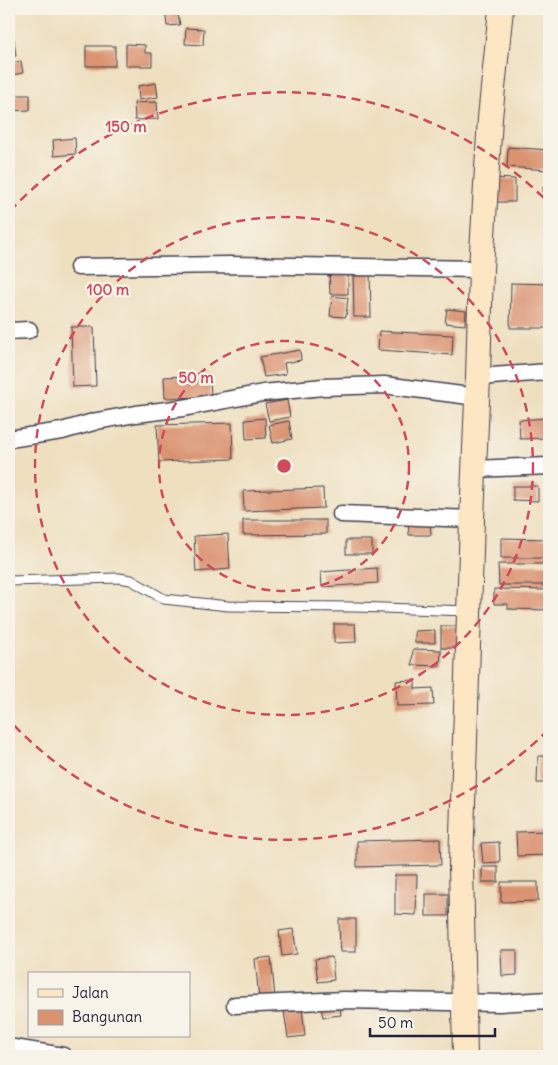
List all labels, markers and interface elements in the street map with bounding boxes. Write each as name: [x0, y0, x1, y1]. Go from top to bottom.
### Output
text: 150 m: [105, 117, 147, 136]
text: 100 m: [87, 280, 129, 299]
text: 50 m: [178, 368, 214, 387]
centre of rings: [275, 457, 293, 475]
legend: [28, 972, 190, 1038]
text: Jalan: [72, 983, 109, 1002]
scale bar: [370, 1005, 496, 1037]
text: Bangunan: [72, 1007, 142, 1026]
text: 50 m: [378, 1013, 413, 1032]

